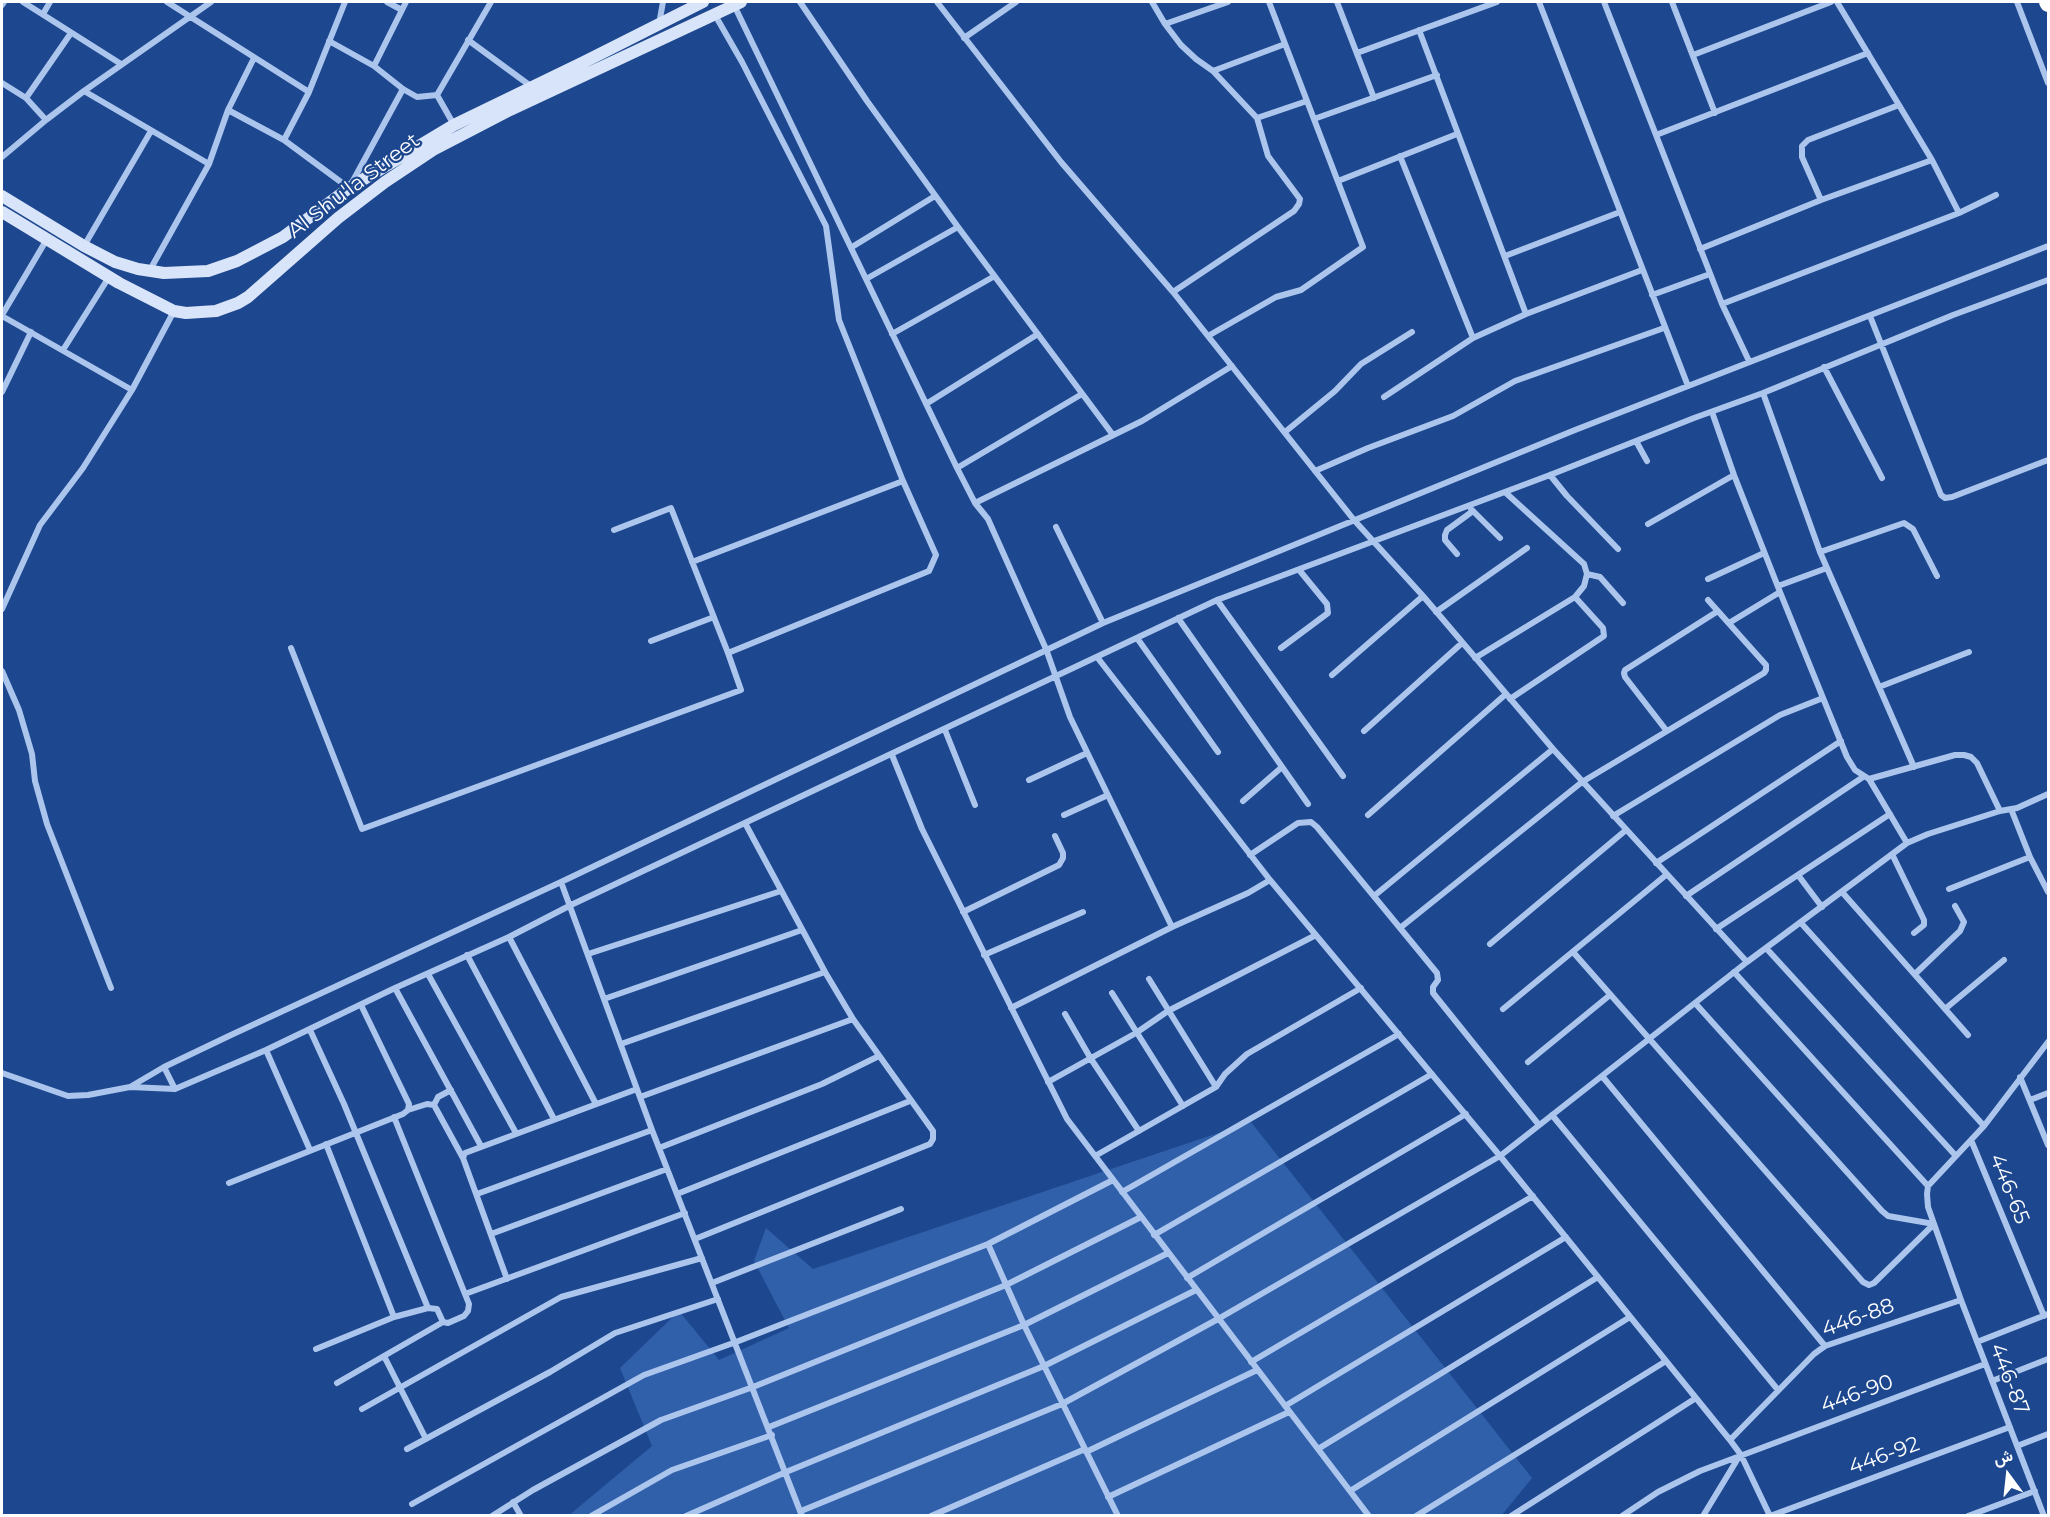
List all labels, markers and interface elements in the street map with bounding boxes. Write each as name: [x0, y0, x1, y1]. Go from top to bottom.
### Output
street label: Al Shu'la Street: [283, 128, 425, 244]
street label: 446-65: [1984, 1150, 2034, 1228]
street label: 446-88: [1818, 1293, 1898, 1343]
street label: 446-87: [1984, 1340, 2034, 1418]
street label: 446-90: [1817, 1369, 1897, 1419]
street label: 446-92: [1845, 1432, 1923, 1480]
north arrow: [1978, 1445, 2038, 1505]
text: ش: [1991, 1445, 2015, 1469]

